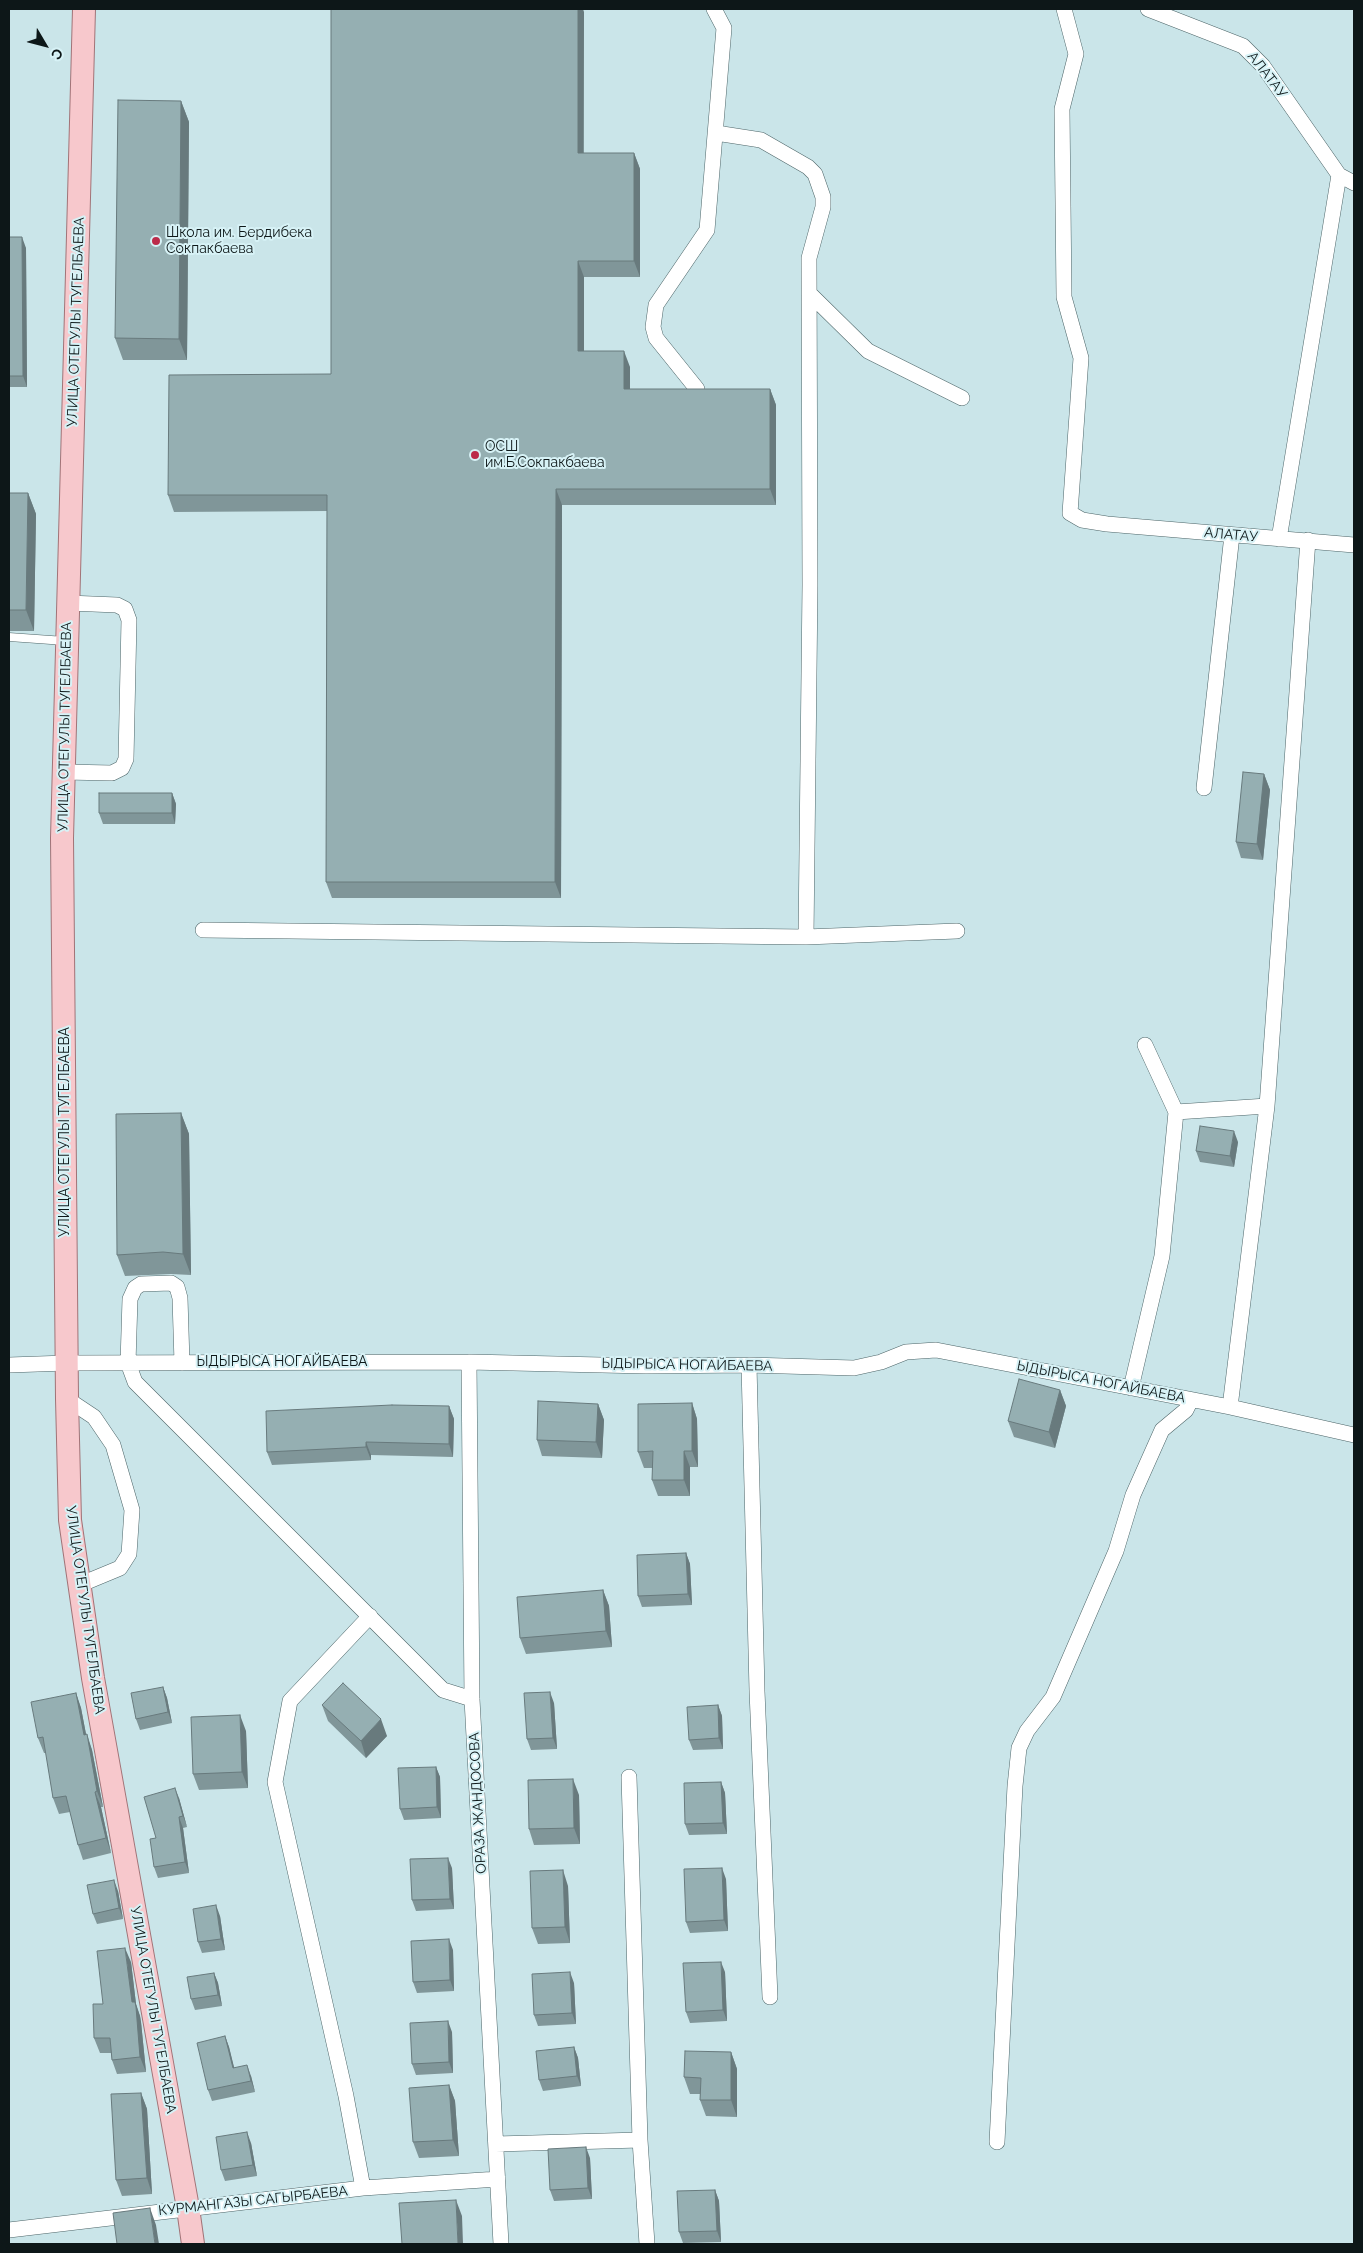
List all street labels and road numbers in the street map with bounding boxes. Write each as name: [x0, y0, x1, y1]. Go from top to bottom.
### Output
street label: АЛАТАУ: [1244, 49, 1290, 101]
street label: УЛИЦА ОТЕГУЛЫ ТУГЕЛБАЕВА: [64, 217, 88, 427]
street label: АЛАТАУ: [1203, 524, 1259, 546]
street label: УЛИЦА ОТЕГУЛЫ ТУГЕЛБАЕВА: [55, 622, 75, 832]
street label: УЛИЦА ОТЕГУЛЫ ТУГЕЛБАЕВА: [57, 1027, 73, 1237]
street label: ЫДЫРЫСА НОГАЙБАЕВА: [196, 1354, 368, 1370]
street label: ЫДЫРЫСА НОГАЙБАЕВА: [601, 1355, 773, 1375]
street label: ЫДЫРЫСА НОГАЙБАЕВА: [1015, 1357, 1187, 1407]
street label: УЛИЦА ОТЕГУЛЫ ТУГЕЛБАЕВА: [62, 1505, 108, 1715]
street label: ОРАЗА ЖАНДОСОВА: [466, 1732, 490, 1874]
street label: УЛИЦА ОТЕГУЛЫ ТУГЕЛБАЕВА: [126, 1905, 180, 2115]
street label: КУРМАНГАЗЫ САГЫРБАЕВА: [157, 2183, 349, 2219]

